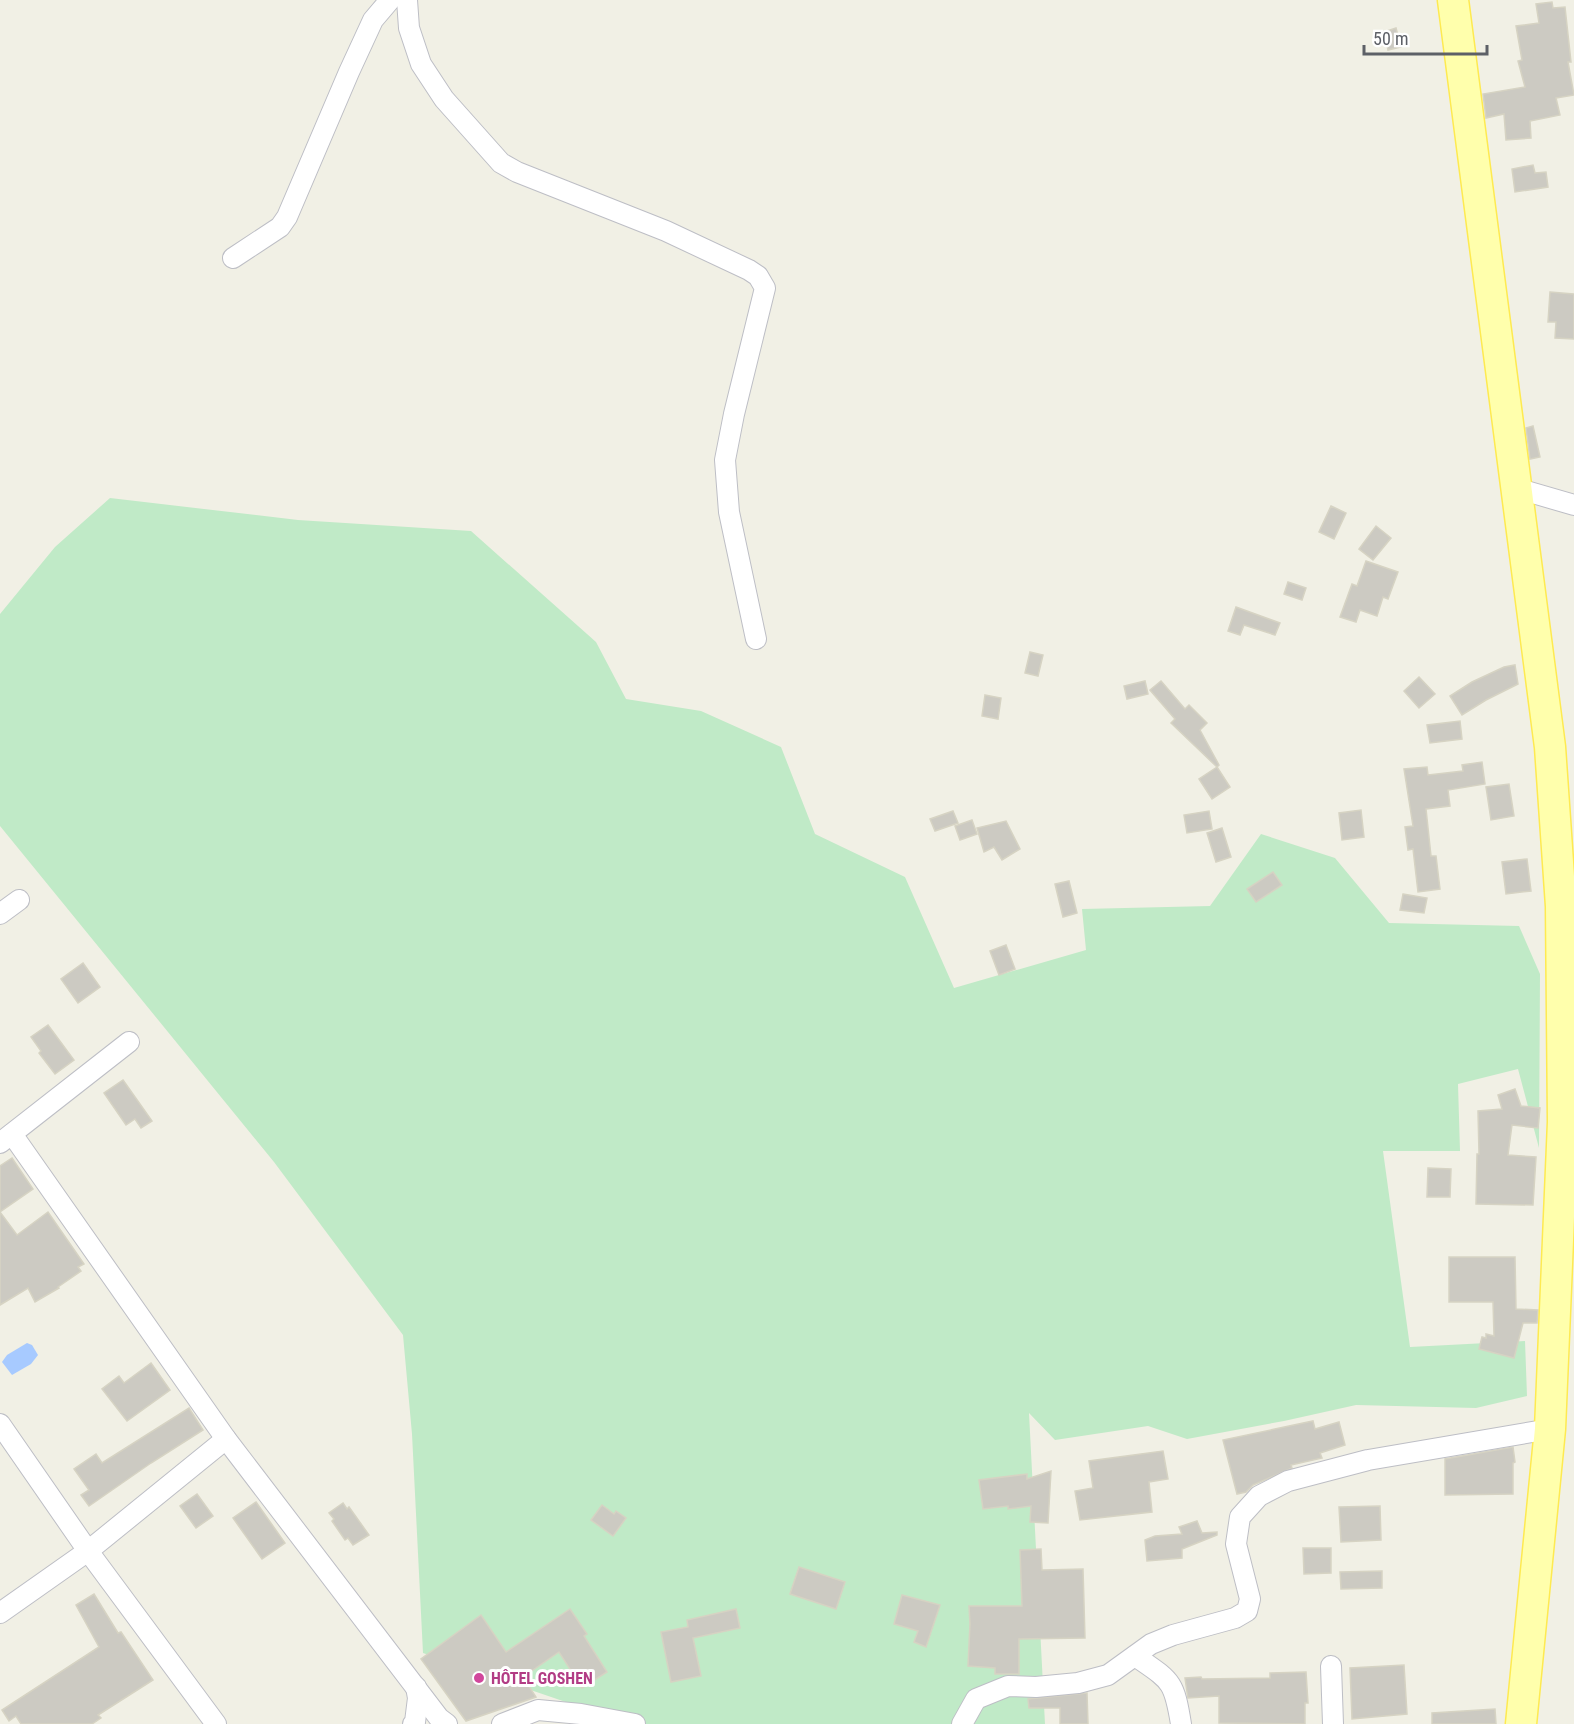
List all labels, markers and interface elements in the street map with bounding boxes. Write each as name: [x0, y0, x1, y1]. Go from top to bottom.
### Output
scale bar: [1364, 18, 1487, 56]
text: 50 m: [1373, 28, 1408, 49]
place label: HÔTEL GOSHEN: [491, 1669, 593, 1688]
marker: HÔTEL GOSHEN: [472, 1671, 486, 1685]

